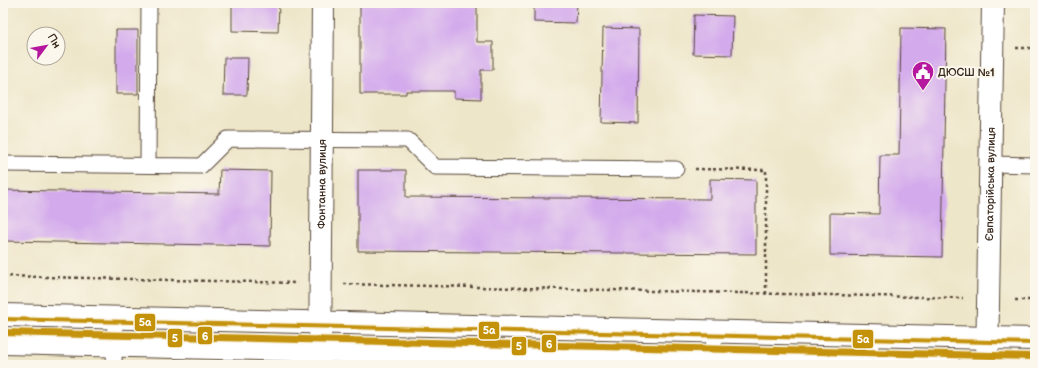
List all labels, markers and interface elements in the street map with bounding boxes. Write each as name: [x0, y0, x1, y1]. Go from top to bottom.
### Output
north arrow: [26, 26, 66, 66]
text: Пн: [45, 31, 63, 51]
public building icon: ДЮСШ №1: [910, 59, 936, 92]
place label: ДЮСШ №1: [938, 66, 995, 79]
street label: Євпаторійська вулиця: [983, 127, 998, 241]
street label: Фонтанна вулиця: [315, 139, 329, 229]
line badge: 5а: [134, 313, 156, 332]
text: 5а: [139, 316, 152, 329]
line badge: 5а: [478, 321, 500, 340]
text: 5а: [483, 324, 496, 337]
line badge: 6: [197, 326, 213, 345]
line badge: 5: [167, 328, 183, 348]
line badge: 5а: [852, 329, 874, 349]
text: 6: [202, 330, 209, 343]
text: 5: [172, 332, 179, 345]
text: 5а: [857, 333, 870, 346]
line badge: 6: [541, 334, 557, 353]
line badge: 5: [511, 336, 527, 356]
text: 6: [546, 338, 553, 351]
text: 5: [516, 340, 523, 353]

